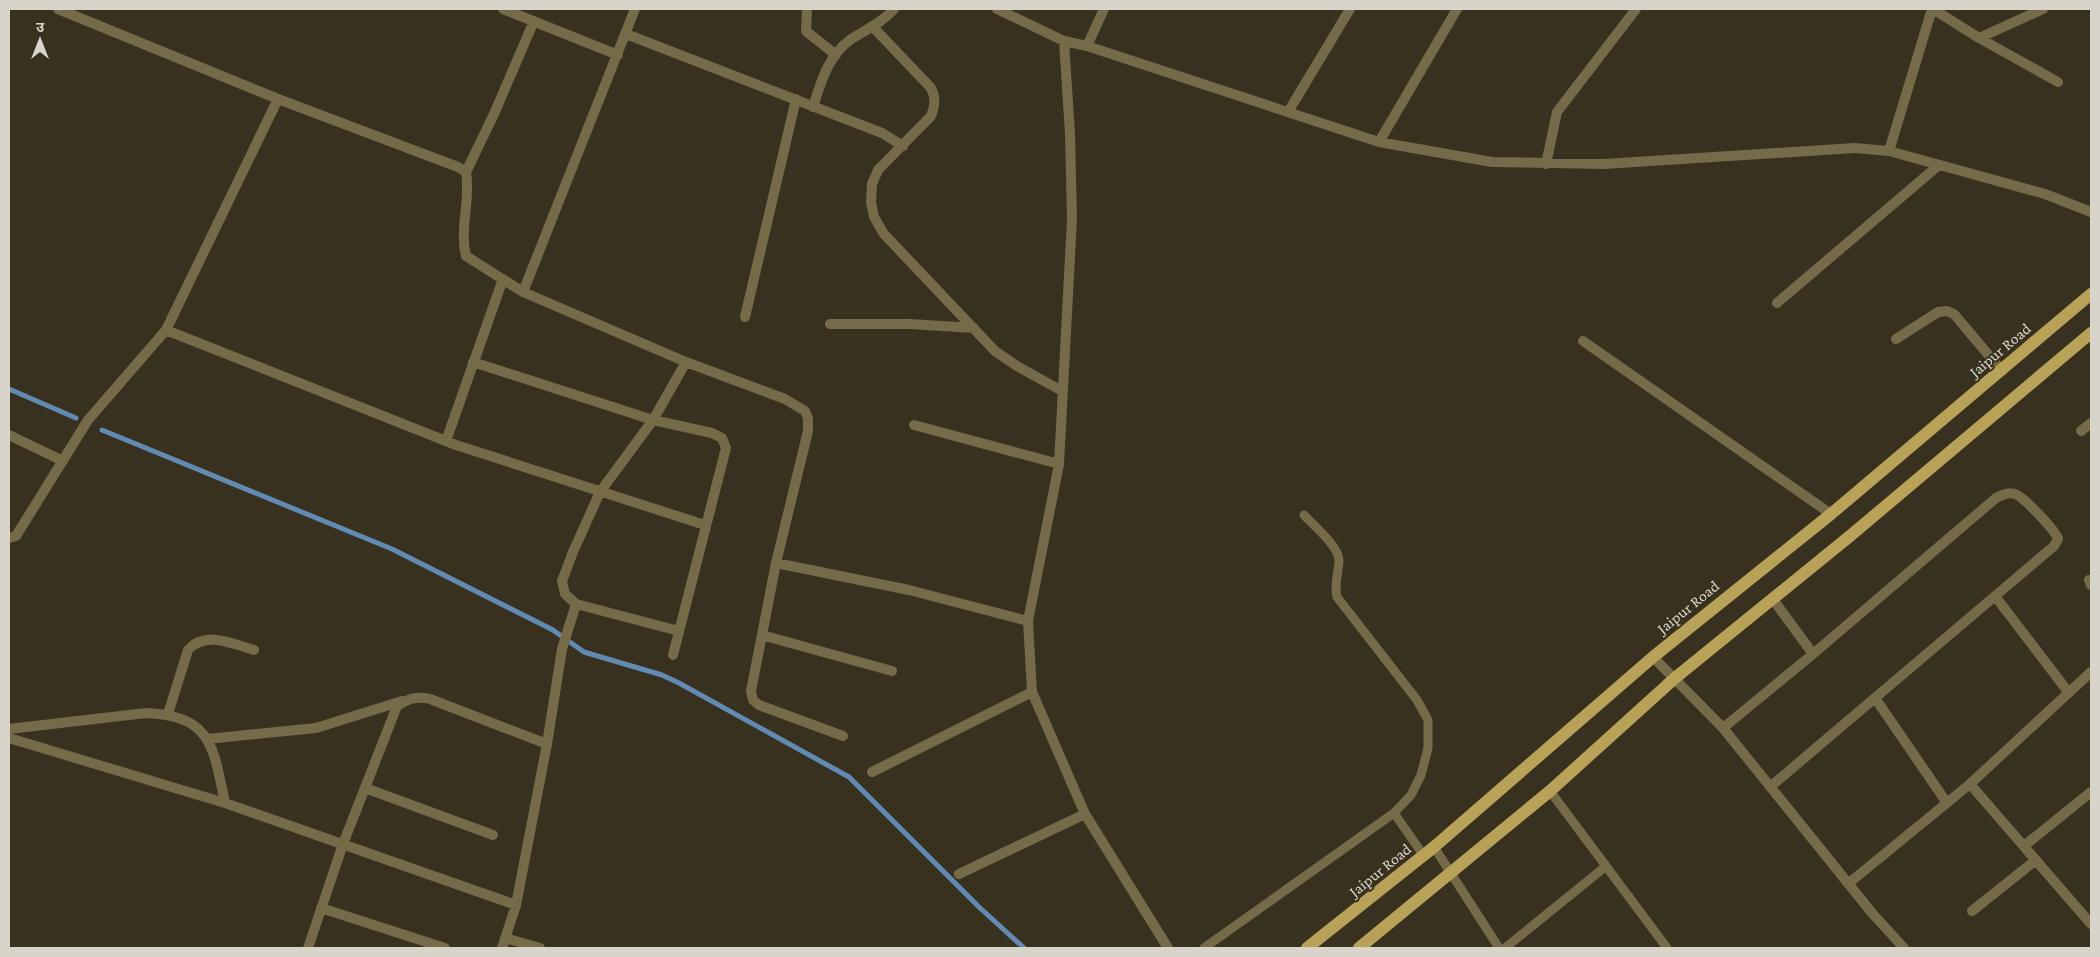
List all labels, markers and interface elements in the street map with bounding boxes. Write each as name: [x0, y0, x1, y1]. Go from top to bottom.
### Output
north arrow: [15, 15, 65, 65]
text: उ: [36, 19, 45, 35]
street label: Jaipur Road: [1965, 319, 2035, 382]
street label: Jaipur Road: [1652, 577, 1723, 639]
street label: Jaipur Road: [1344, 840, 1415, 902]

